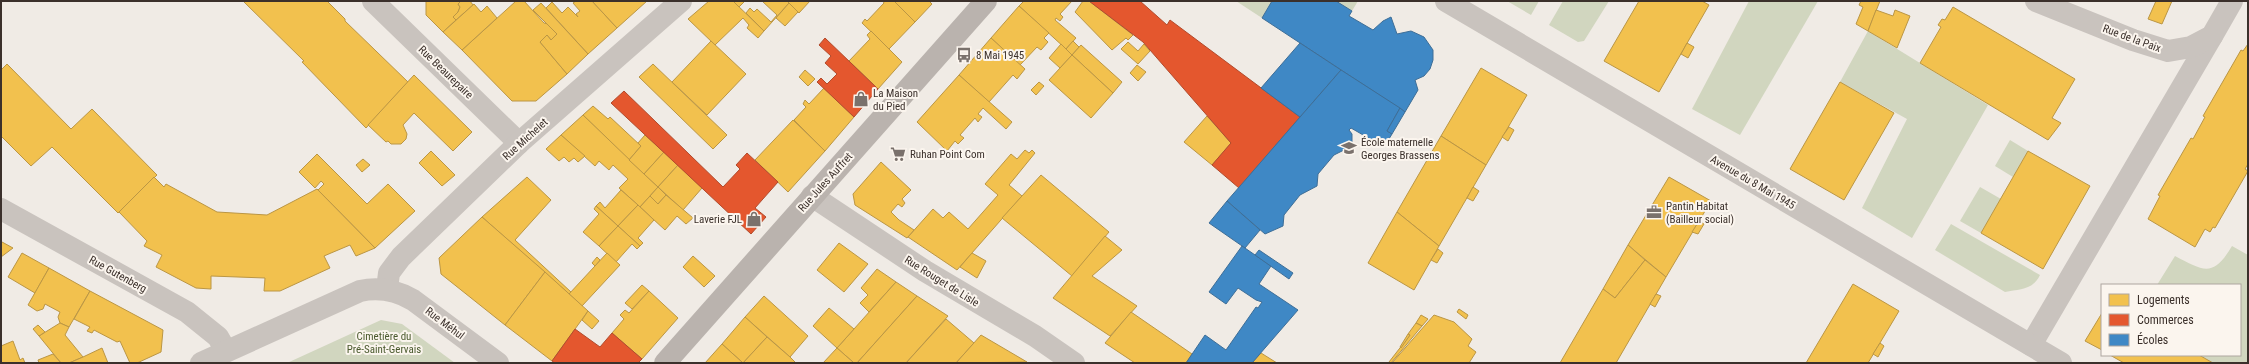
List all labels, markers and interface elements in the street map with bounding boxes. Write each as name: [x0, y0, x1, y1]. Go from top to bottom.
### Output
street label: Rue de la Paix: [2101, 22, 2163, 55]
street label: Rue Beaurepaire: [416, 43, 476, 102]
bus stop icon: 8 Mai 1945: [955, 46, 973, 64]
place label: 8 Mai 1945: [976, 49, 1024, 62]
place label: La Maison du Pied: [873, 87, 918, 113]
shop icon: La Maison du Pied: [852, 90, 870, 108]
street label: Rue Michelet: [500, 116, 551, 163]
place label: École maternelle Georges Brassens: [1361, 136, 1440, 162]
school or university icon: École maternelle Georges Brassens: [1340, 139, 1358, 157]
supermarket icon: Ruhan Point Com: [889, 145, 907, 163]
place label: Ruhan Point Com: [910, 148, 985, 161]
street label: Rue Jules Auffret: [795, 150, 855, 215]
street label: Avenue du 8 Mai 1945: [1708, 153, 1797, 212]
place label: Pantin Habitat (Bailleur social): [1666, 200, 1734, 226]
office icon: Pantin Habitat (Bailleur social): [1645, 203, 1663, 221]
shop icon: Laverie FJL: [745, 210, 763, 228]
place label: Laverie FJL: [694, 213, 742, 226]
street label: Rue Gutenberg: [87, 253, 149, 296]
street label: Rue Rouget de Lisle: [902, 253, 981, 310]
legend: [2101, 284, 2241, 356]
text: Logements: [2137, 293, 2190, 307]
street label: Rue Méhul: [423, 305, 467, 342]
text: Commerces: [2137, 313, 2194, 327]
park label: Cimetière du Pré-Saint-Gervais: [347, 330, 421, 356]
text: Écoles: [2137, 332, 2168, 347]

